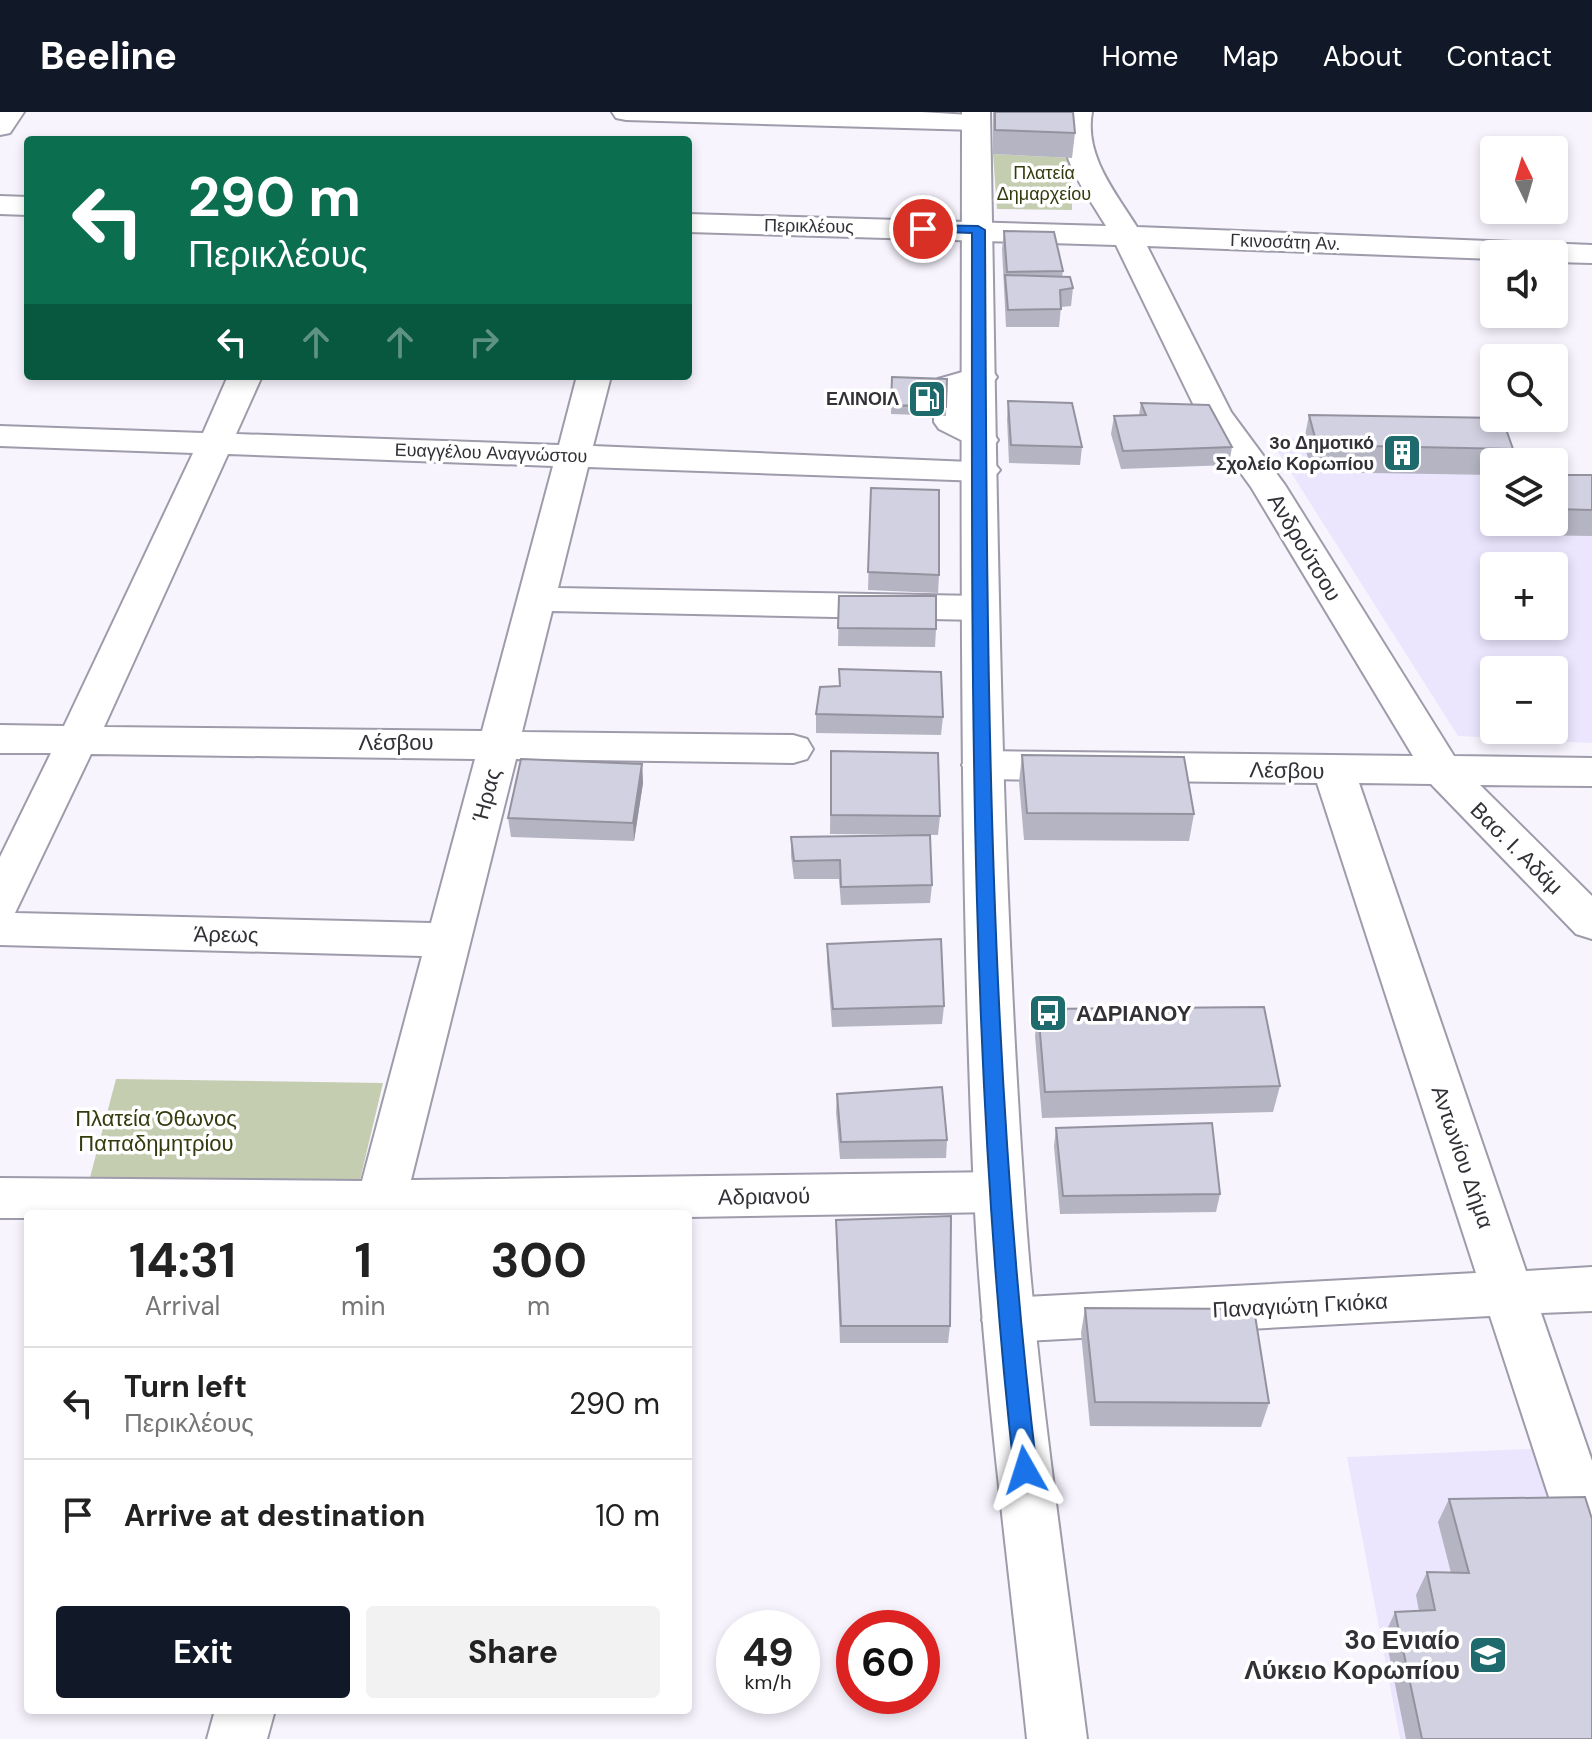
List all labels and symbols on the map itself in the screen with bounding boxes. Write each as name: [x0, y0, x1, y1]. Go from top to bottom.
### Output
north arrow: [1480, 136, 1568, 224]
park label: Πλατεία Δημαρχείου: [997, 161, 1091, 206]
pin: [889, 195, 957, 263]
street label: Περικλέους: [764, 213, 854, 239]
street label: Γκινοσάτη Αν.: [1230, 228, 1340, 256]
fuel station icon: ΕΛΙΝΟΙΛ: [906, 378, 948, 420]
place label: ΕΛΙΝΟΙΛ: [826, 387, 899, 411]
place label: 3ο Δημοτικό Σχολείο Κορωπίου: [1216, 431, 1374, 476]
building icon: 3ο Δημοτικό Σχολείο Κορωπίου: [1381, 432, 1423, 474]
street label: Ευαγγέλου Αναγνώστου: [394, 438, 588, 468]
street label: Ανδρούτσου: [1261, 488, 1348, 606]
street label: Λέσβου: [358, 728, 434, 757]
street label: Λέσβου: [1249, 755, 1325, 786]
street label: Ήρας: [465, 765, 508, 826]
street label: Βασ. Ι. Αδάμ: [1464, 796, 1569, 901]
street label: Άρεως: [193, 919, 259, 950]
bus stop icon: ΑΔΡΙΑΝΟΥ: [1027, 992, 1069, 1034]
place label: ΑΔΡΙΑΝΟΥ: [1076, 999, 1192, 1028]
street label: Αντωνίου Δήμα: [1425, 1082, 1501, 1233]
park label: Πλατεία Όθωνος Παπαδημητρίου: [75, 1104, 237, 1158]
street label: Αδριανού: [718, 1181, 810, 1212]
street label: Παναγιώτη Γκιόκα: [1212, 1286, 1389, 1325]
position arrow: [983, 1428, 1067, 1512]
speed limit sign: 60: [836, 1610, 940, 1714]
place label: 3ο Ενιαίο Λύκειο Κορωπίου: [1244, 1623, 1460, 1687]
school or university icon: 3ο Ενιαίο Λύκειο Κορωπίου: [1467, 1634, 1509, 1676]

